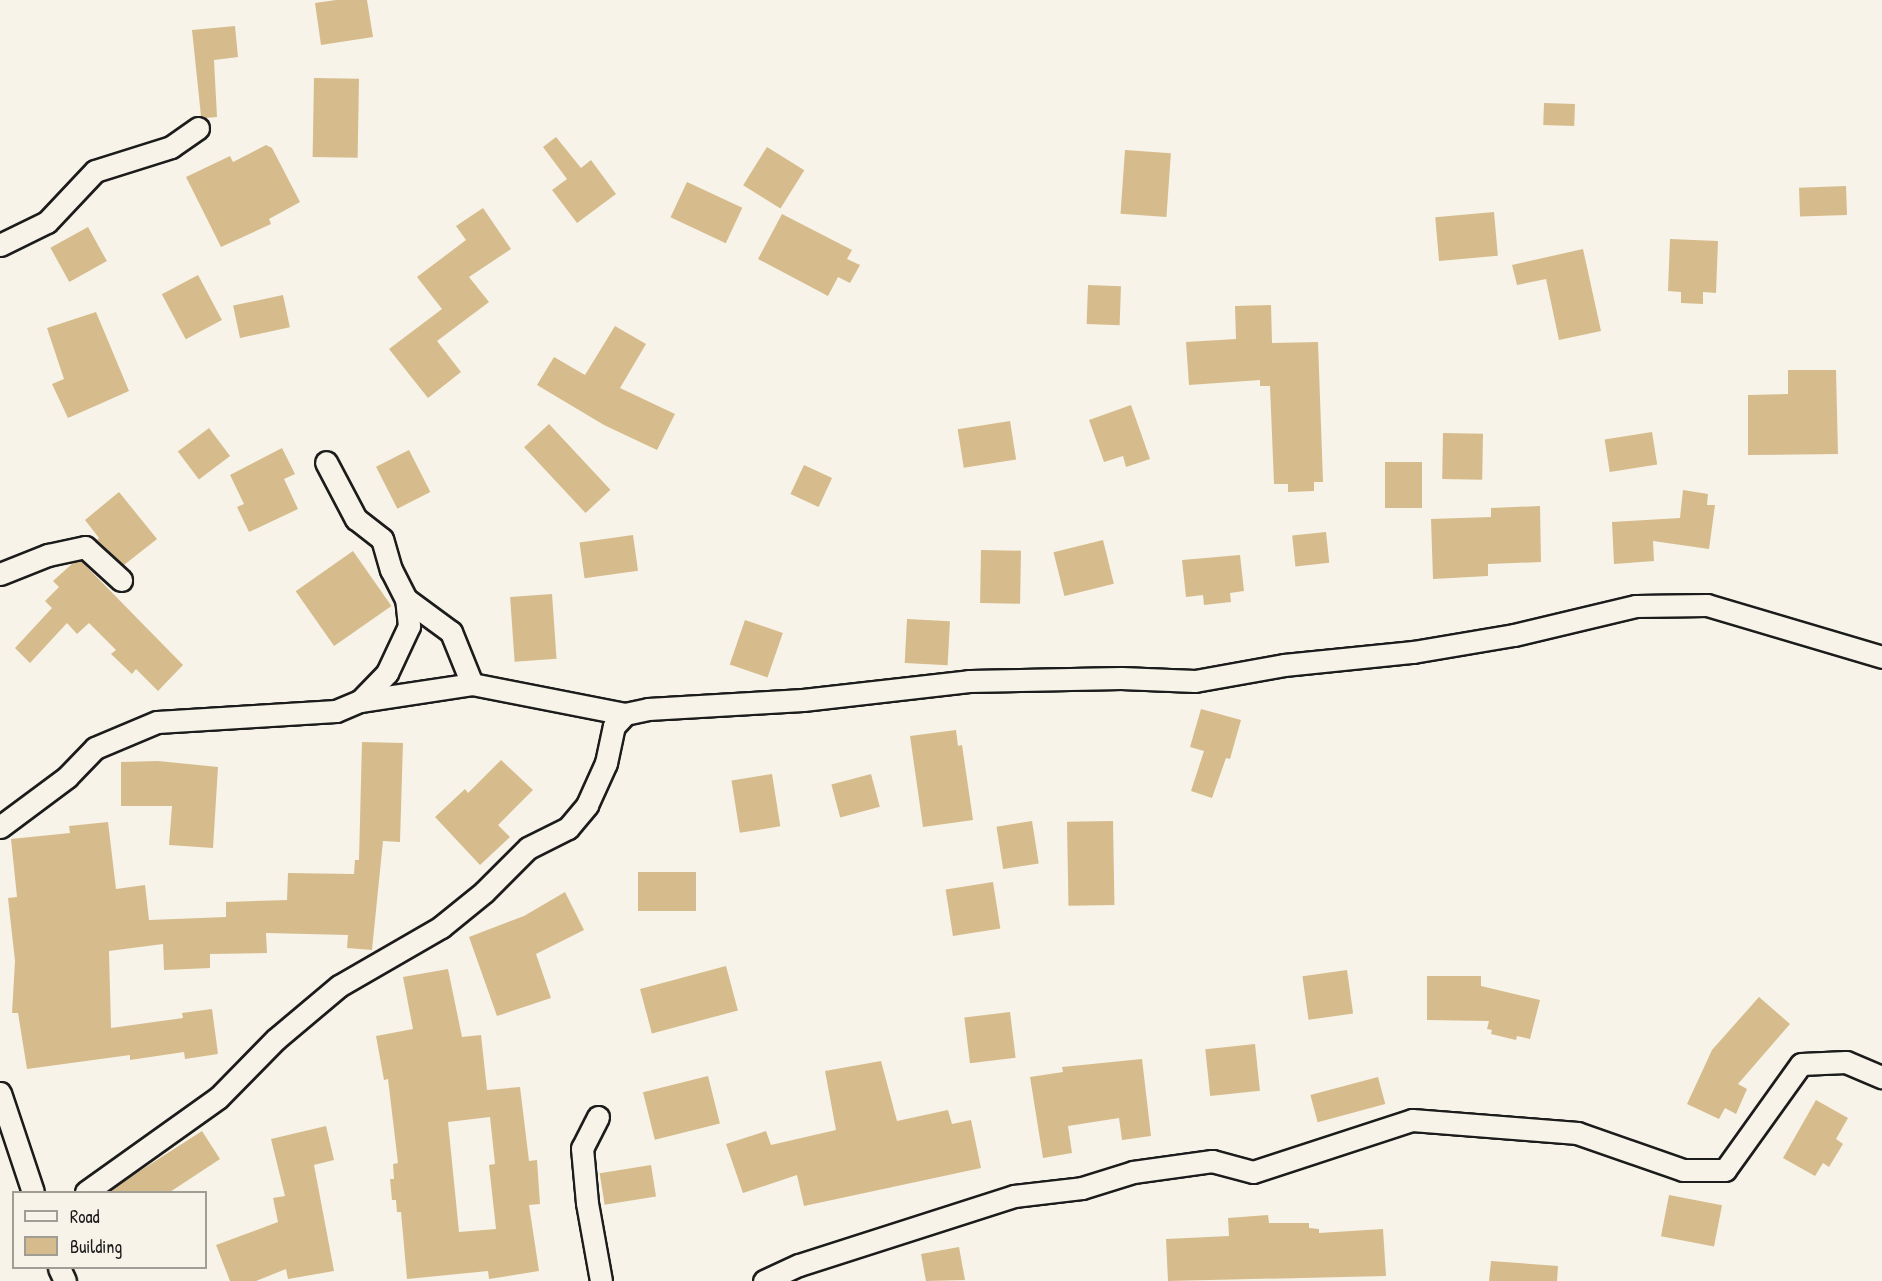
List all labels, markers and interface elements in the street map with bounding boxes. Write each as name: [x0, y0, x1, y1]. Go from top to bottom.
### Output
legend: [12, 1191, 207, 1269]
text: Road: [70, 1204, 100, 1229]
text: Building: [70, 1234, 122, 1259]

